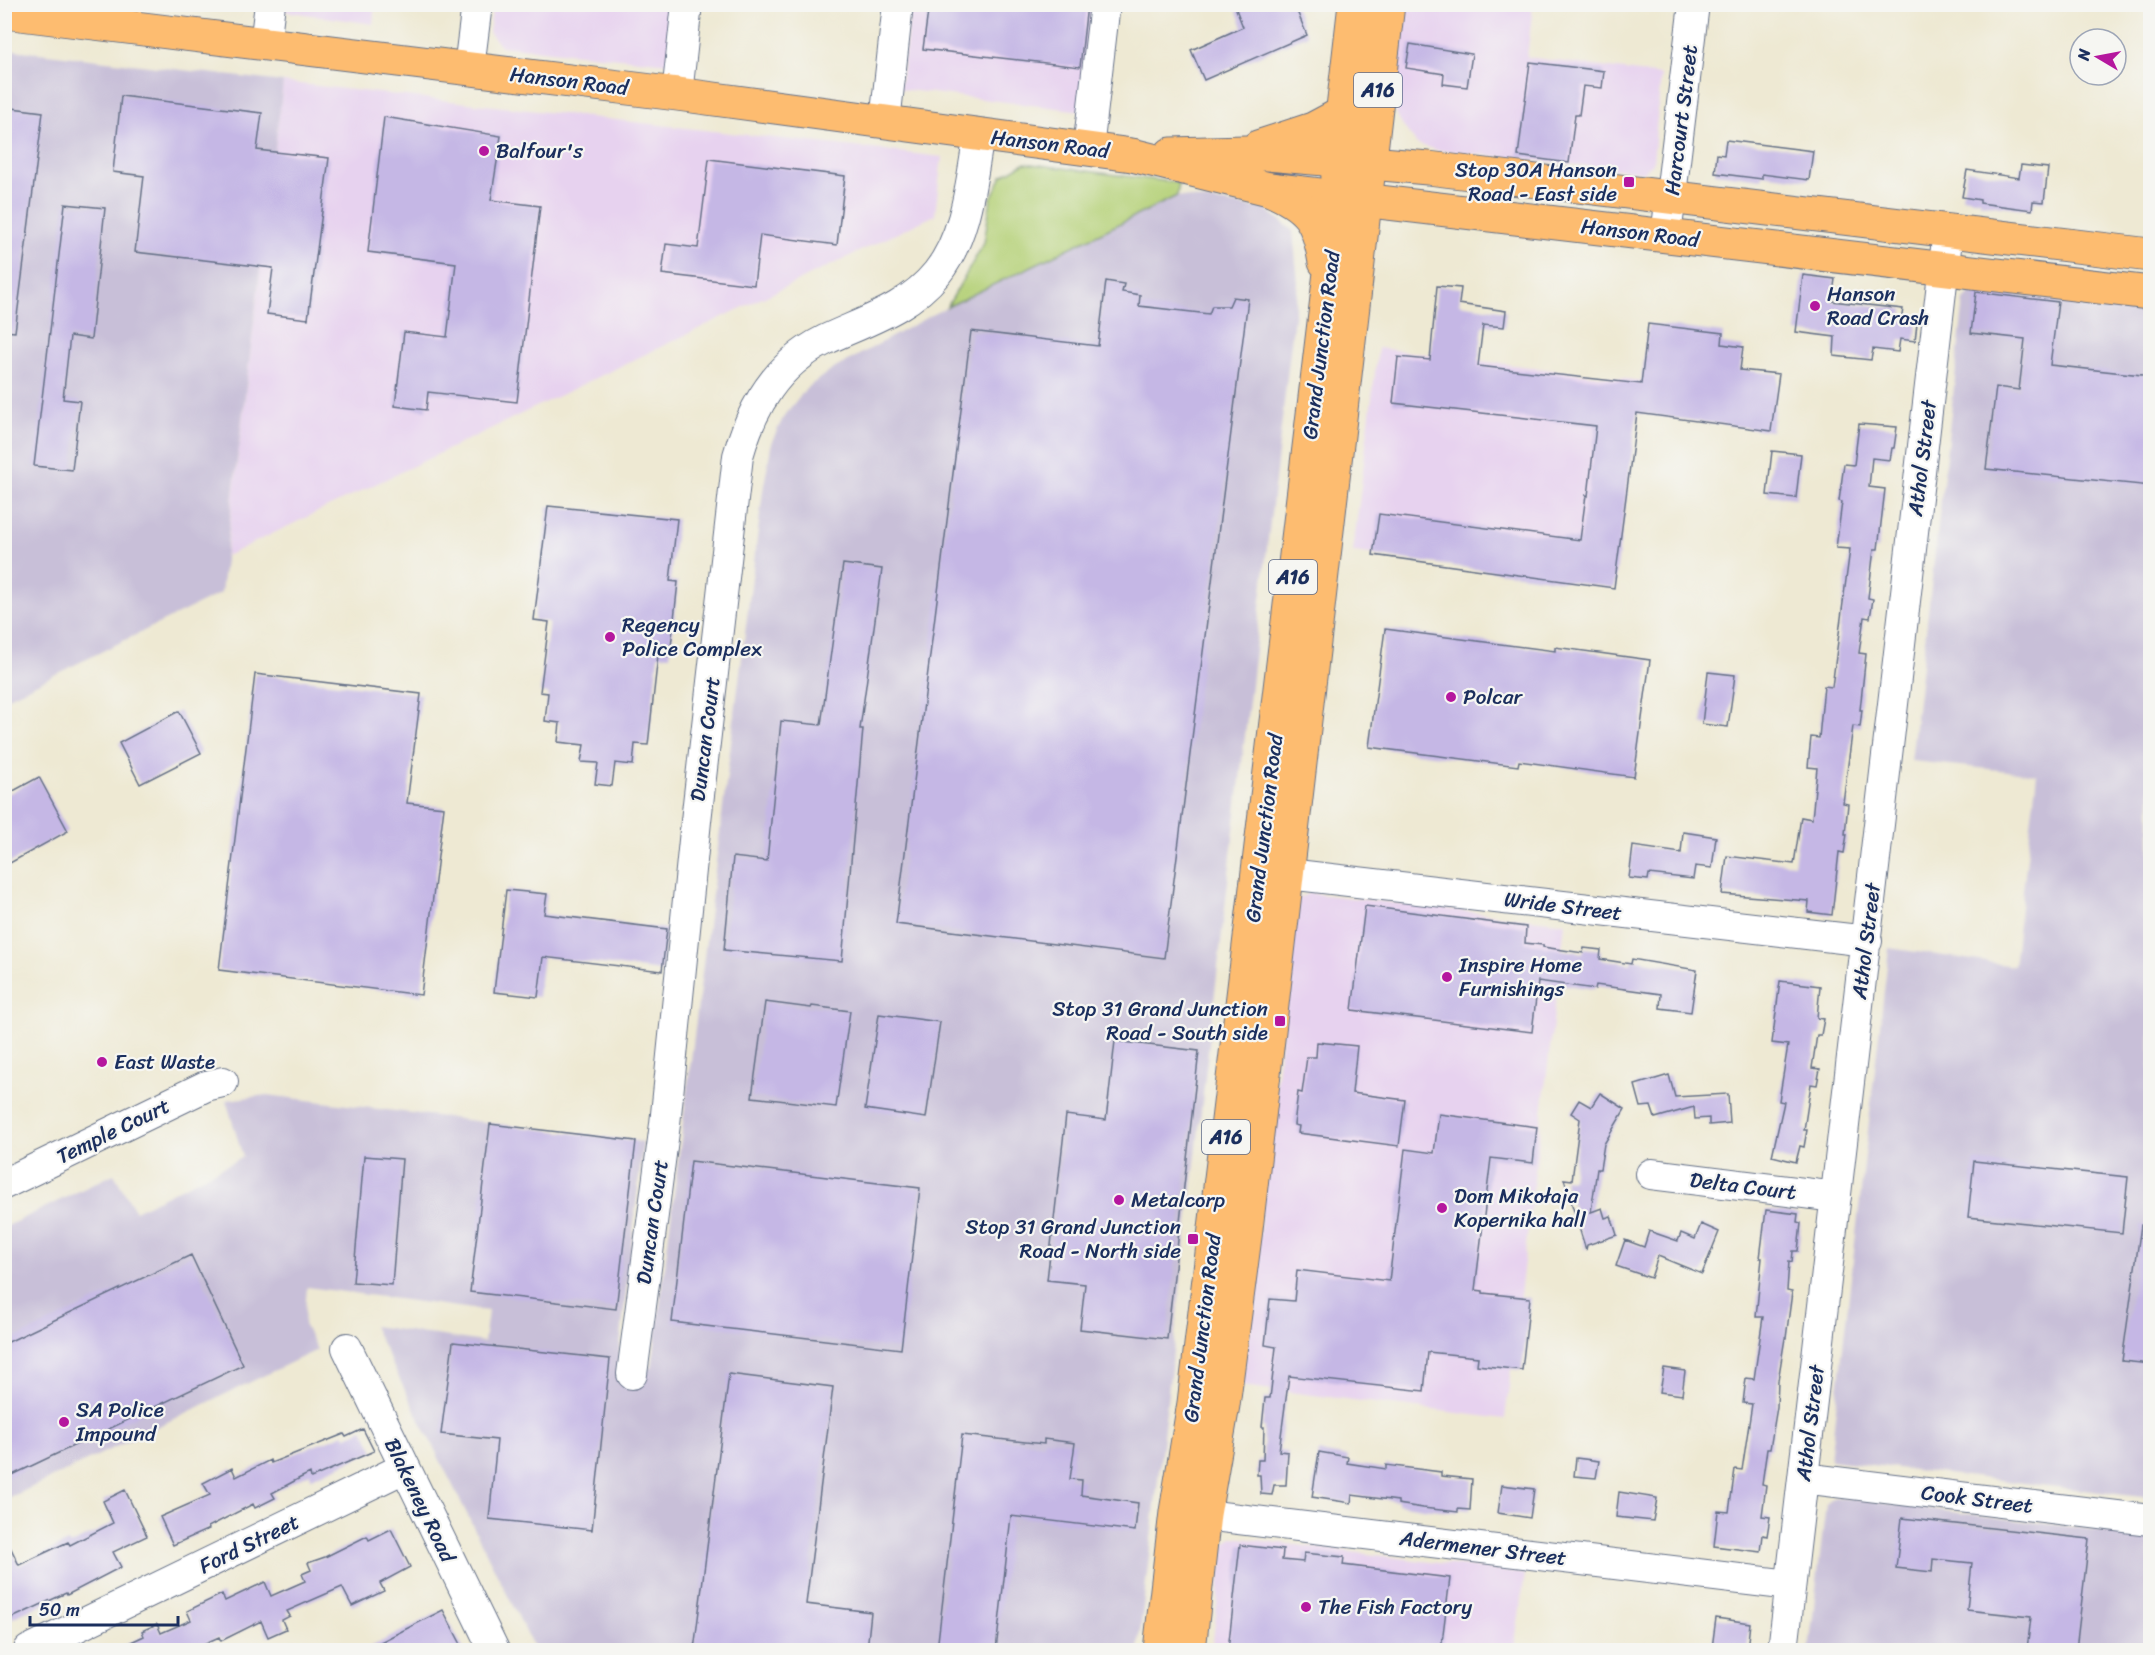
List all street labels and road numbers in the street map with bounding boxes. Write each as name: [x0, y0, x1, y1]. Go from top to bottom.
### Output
street label: Harcourt Street: [1653, 43, 1709, 197]
street label: Hanson Road: [508, 55, 632, 107]
road number: A16: [1354, 73, 1402, 107]
street label: Hanson Road: [989, 118, 1113, 170]
street label: Hanson Road: [1579, 207, 1703, 259]
street label: Grand Junction Road: [1291, 247, 1352, 441]
street label: Athol Street: [1896, 396, 1948, 519]
road number: A16: [1269, 560, 1317, 594]
street label: Duncan Court: [678, 674, 732, 804]
street label: Grand Junction Road: [1234, 730, 1295, 924]
street label: Athol Street: [1840, 879, 1892, 1002]
street label: Wride Street: [1502, 880, 1624, 932]
street label: Temple Court: [50, 1087, 176, 1175]
road number: A16: [1202, 1120, 1250, 1154]
street label: Duncan Court: [624, 1157, 680, 1287]
street label: Delta Court: [1688, 1161, 1798, 1211]
street label: Grand Junction Road: [1172, 1230, 1233, 1424]
street label: Athol Street: [1784, 1361, 1836, 1484]
street label: Blakeney Road: [373, 1431, 467, 1571]
street label: Cook Street: [1919, 1473, 2035, 1525]
street label: Ford Street: [192, 1503, 306, 1585]
street label: Adermener Street: [1396, 1519, 1569, 1577]

